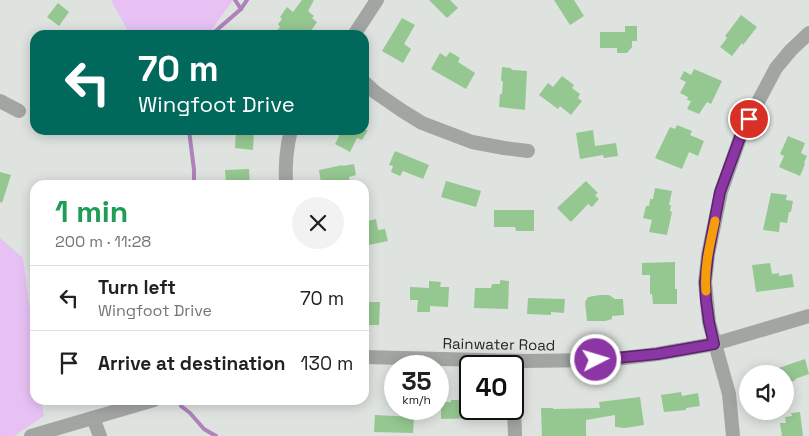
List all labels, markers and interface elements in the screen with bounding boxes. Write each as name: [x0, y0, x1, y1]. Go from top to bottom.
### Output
text: 70 m: [138, 47, 219, 91]
icon: left: [55, 50, 120, 115]
text: Wingfoot Drive: [138, 90, 295, 118]
pin: [728, 98, 770, 140]
icon: arrive: [735, 105, 763, 133]
text: 1 min: [55, 192, 128, 231]
button: close: [292, 197, 344, 249]
text: 200 m · 11:28: [55, 231, 151, 252]
text: Turn left: [98, 275, 176, 300]
icon: left: [55, 284, 83, 312]
text: 70 m: [300, 286, 344, 311]
text: Wingfoot Drive: [98, 300, 212, 321]
position arrow: [569, 333, 621, 385]
street label: Rainwater Road: [442, 334, 556, 354]
icon: arrive: [55, 349, 83, 377]
text: Arrive at destination: [98, 351, 286, 376]
text: 130 m: [301, 351, 353, 376]
speed limit sign: 40: [459, 355, 524, 420]
text: 35: [401, 365, 432, 397]
map controls: [739, 365, 794, 420]
button: sound: [739, 365, 794, 420]
text: km/h: [402, 392, 431, 408]

